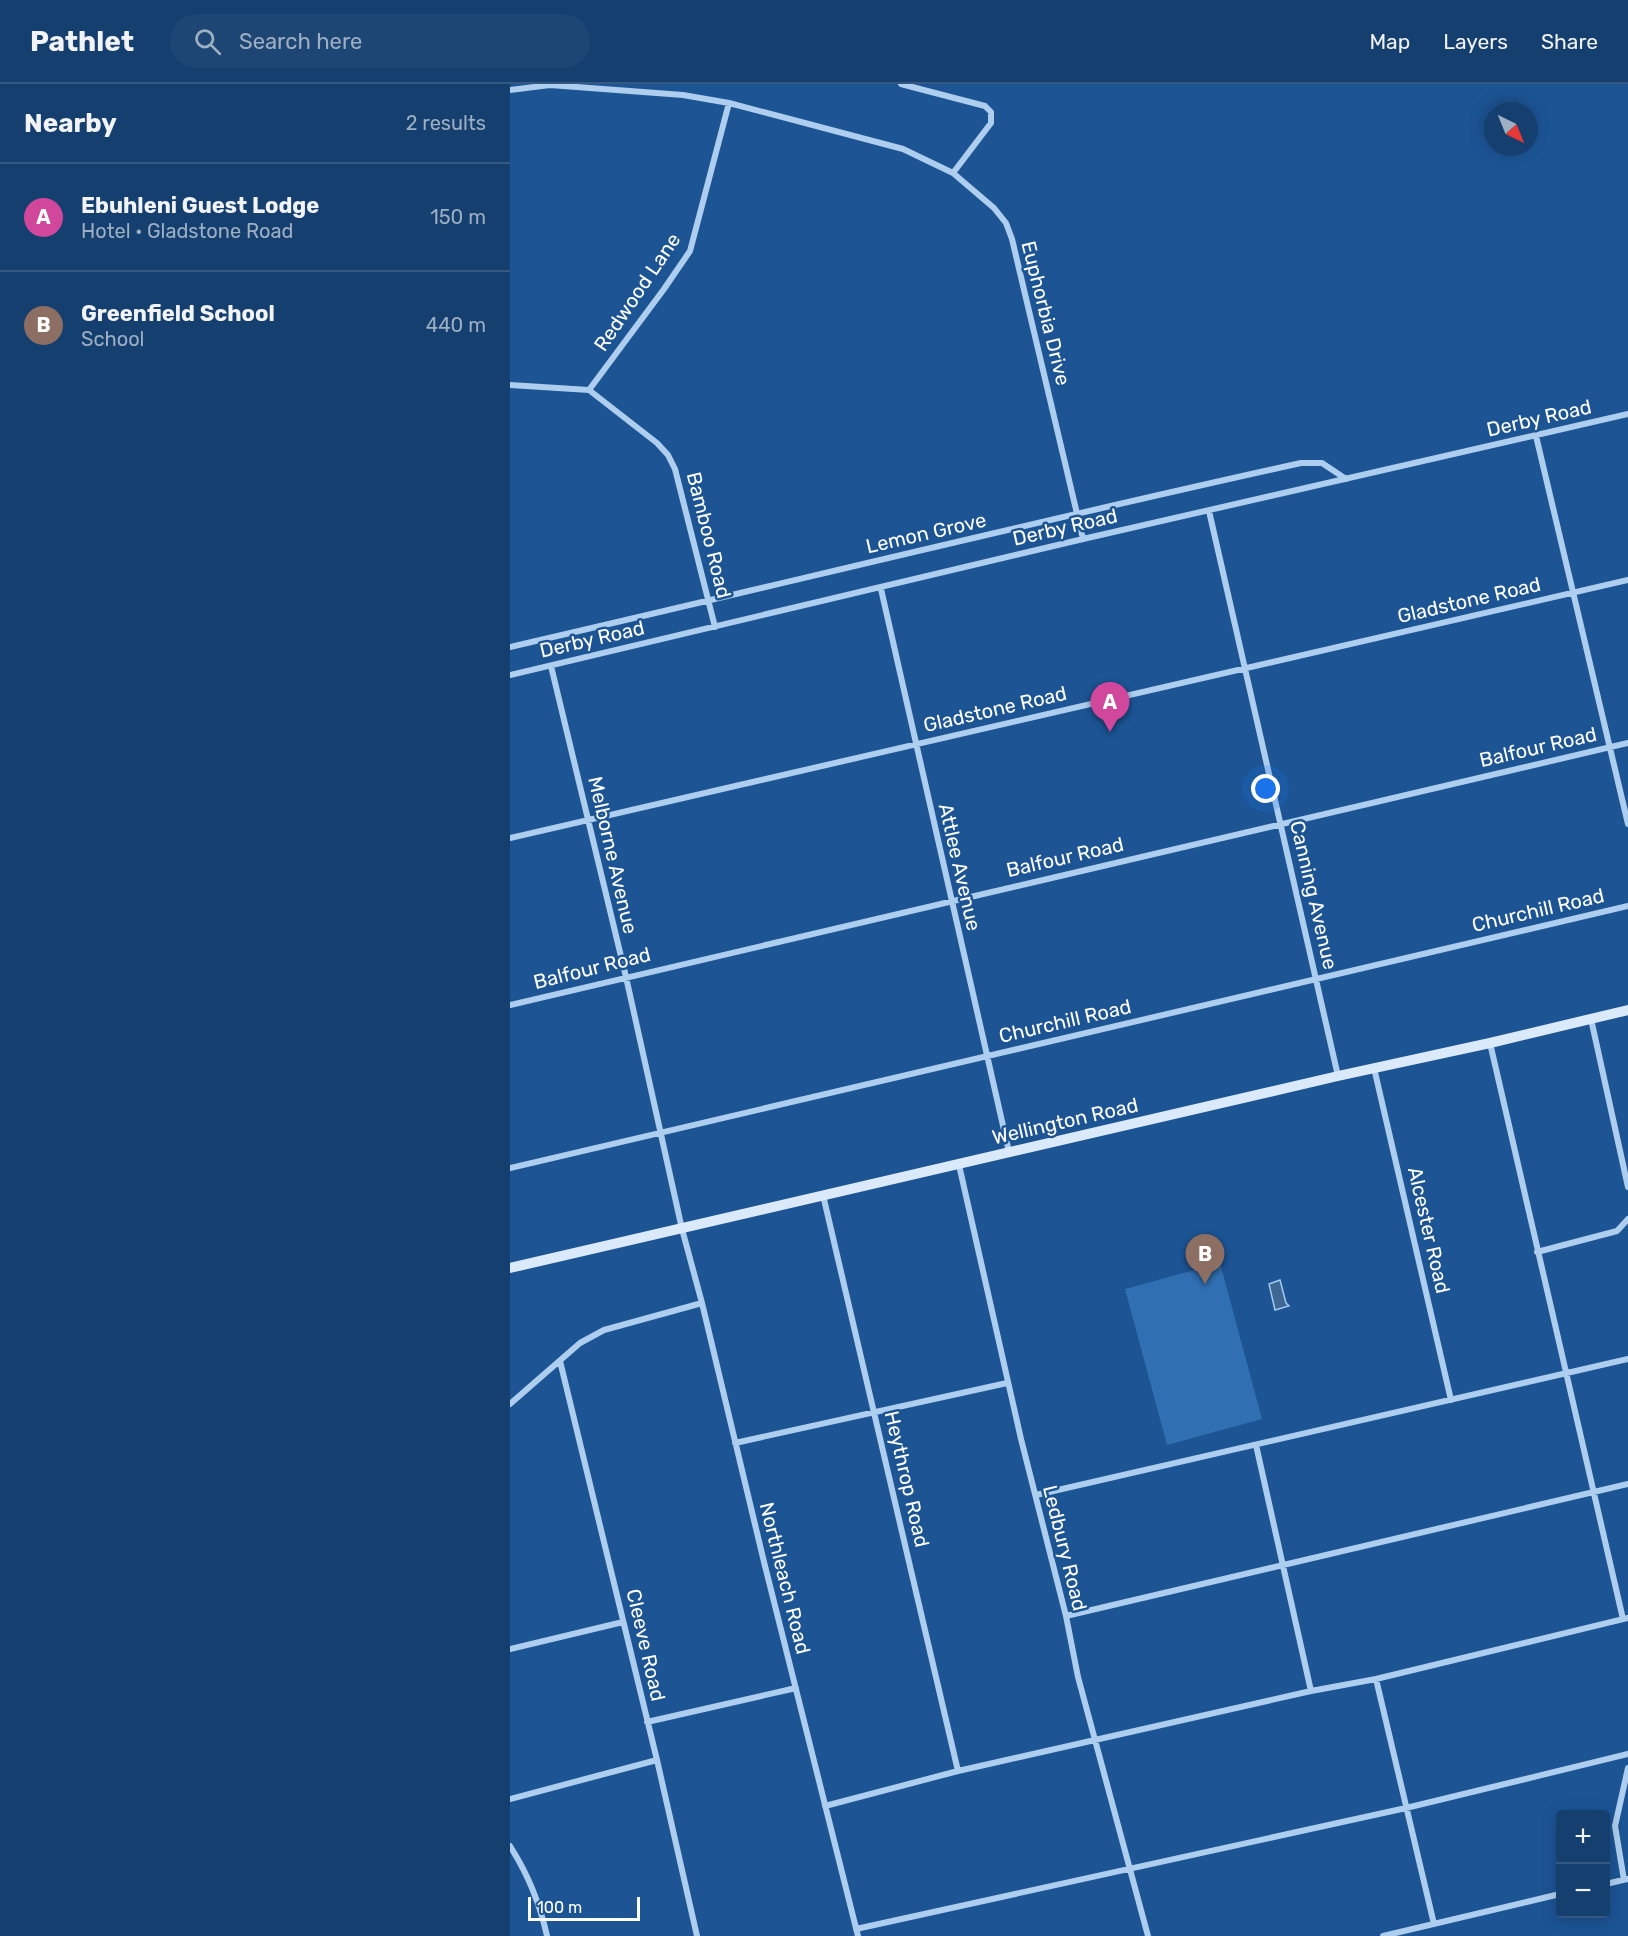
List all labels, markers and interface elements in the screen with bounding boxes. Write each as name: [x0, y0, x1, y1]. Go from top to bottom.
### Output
search box: [170, 14, 590, 68]
text: Pathlet: [30, 25, 134, 58]
icon: search: [191, 25, 224, 58]
text: Search here: [239, 28, 362, 55]
text: Map: [1369, 29, 1410, 54]
text: Layers: [1443, 29, 1508, 54]
text: Share: [1541, 29, 1598, 54]
north arrow: [1484, 102, 1538, 156]
text: Nearby: [24, 108, 117, 139]
text: 2 results: [406, 111, 486, 135]
text: Ebuhleni Guest Lodge: [81, 192, 319, 219]
text: A: [36, 205, 51, 229]
text: 150 m: [430, 205, 486, 229]
text: Hotel · Gladstone Road: [81, 219, 293, 243]
street label: Redwood Lane: [589, 228, 685, 356]
street label: Euphorbia Drive: [1016, 238, 1076, 388]
text: Greenfield School: [81, 300, 275, 327]
text: B: [36, 313, 51, 337]
text: 440 m: [426, 313, 486, 337]
text: School: [81, 327, 144, 351]
street label: Derby Road: [1484, 394, 1594, 442]
street label: Bamboo Road: [682, 469, 736, 601]
street label: Derby Road: [1010, 503, 1120, 551]
street label: Lemon Grove: [864, 508, 988, 558]
street label: Gladstone Road: [1395, 572, 1543, 628]
street label: Derby Road: [537, 615, 647, 663]
street label: Gladstone Road: [921, 681, 1069, 737]
pin: A: [1090, 682, 1130, 732]
street label: Balfour Road: [1477, 722, 1599, 772]
street label: Melborne Avenue: [583, 774, 643, 936]
your location: [1251, 774, 1280, 803]
street label: Attlee Avenue: [934, 801, 986, 933]
street label: Canning Avenue: [1285, 818, 1343, 972]
street label: Balfour Road: [1004, 832, 1126, 882]
street label: Churchill Road: [1470, 883, 1606, 937]
street label: Balfour Road: [531, 942, 653, 994]
street label: Churchill Road: [997, 994, 1133, 1048]
street label: Wellington Road: [990, 1093, 1140, 1149]
street label: Alcester Road: [1403, 1164, 1455, 1296]
pin: B: [1186, 1234, 1224, 1284]
street label: Heythrop Road: [880, 1408, 934, 1550]
street label: Ledbury Road: [1038, 1483, 1092, 1613]
street label: Northleach Road: [755, 1500, 815, 1656]
street label: Cleeve Road: [621, 1587, 671, 1703]
map controls: [1556, 1810, 1610, 1918]
button: +: [1556, 1810, 1610, 1864]
button: −: [1556, 1864, 1610, 1918]
scale bar: [528, 1894, 640, 1922]
text: 100 m: [537, 1898, 582, 1917]

